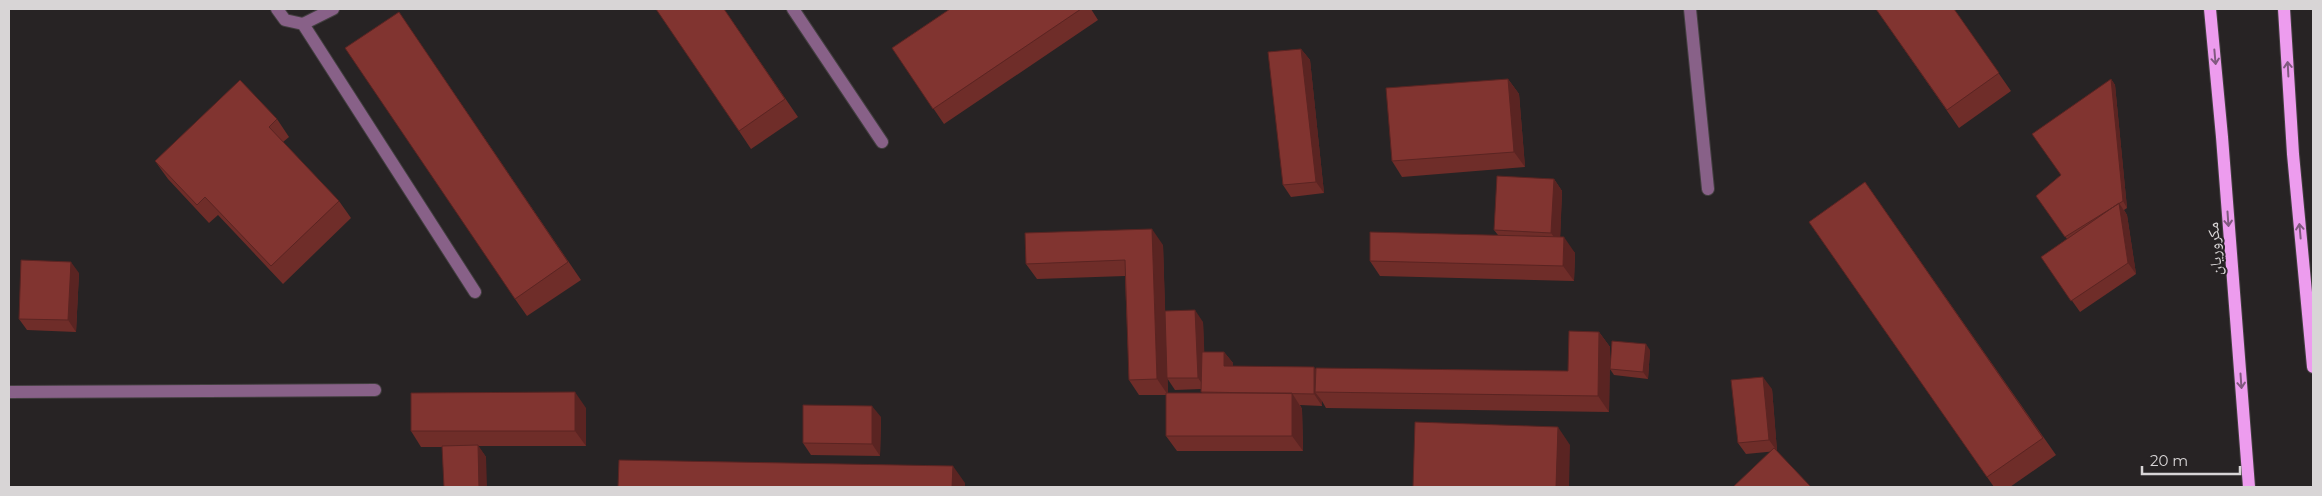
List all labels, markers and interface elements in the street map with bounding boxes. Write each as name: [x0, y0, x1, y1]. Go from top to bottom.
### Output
one-way arrow: [2210, 49, 2219, 65]
one-way arrow: [2283, 62, 2292, 78]
one-way arrow: [2224, 211, 2233, 227]
street label: مکروریان: [2203, 221, 2227, 276]
one-way arrow: [2295, 224, 2305, 240]
one-way arrow: [2236, 373, 2246, 389]
scale bar: [2142, 444, 2240, 476]
text: 20 m: [2150, 451, 2188, 470]

